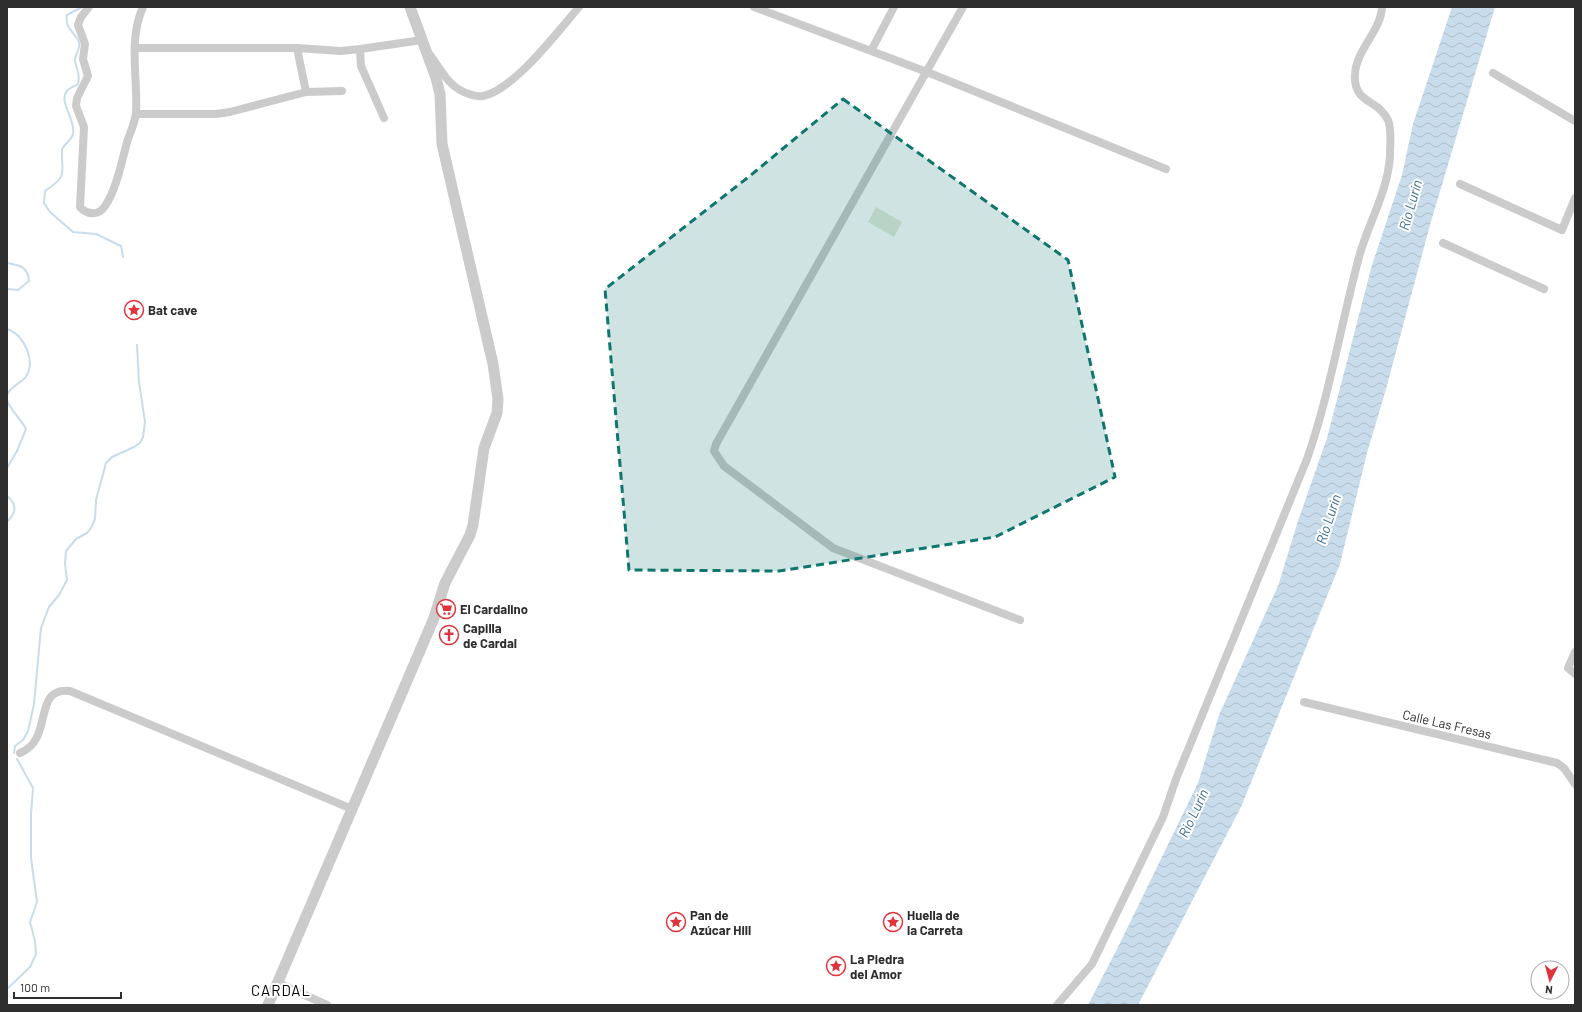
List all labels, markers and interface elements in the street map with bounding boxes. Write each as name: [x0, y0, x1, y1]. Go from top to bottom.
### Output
water label: Río Lurín: [1395, 178, 1425, 232]
place icon: Bat cave: [123, 299, 145, 321]
place label: Bat cave: [148, 302, 197, 318]
water label: Río Lurín: [1312, 492, 1344, 546]
supermarket icon: El Cardalino: [435, 598, 457, 620]
place label: El Cardalino: [460, 601, 528, 617]
place label: Capilla de Cardal: [463, 620, 517, 651]
church icon: Capilla de Cardal: [438, 624, 460, 646]
street label: Calle Las Fresas: [1401, 706, 1493, 742]
water label: Río Lurín: [1174, 786, 1212, 840]
place label: Pan de Azúcar Hill: [690, 907, 751, 938]
place label: Huella de la Carreta: [907, 907, 963, 938]
place icon: Pan de Azúcar Hill: [665, 911, 687, 933]
place icon: Huella de la Carreta: [882, 911, 904, 933]
place label: La Piedra del Amor: [850, 951, 904, 982]
place icon: La Piedra del Amor: [825, 955, 847, 977]
north arrow: [1530, 960, 1570, 1000]
scale bar: [14, 974, 121, 1000]
text: 100 m: [20, 980, 50, 994]
district label: CARDAL: [251, 981, 311, 999]
text: N: [1545, 984, 1553, 997]

